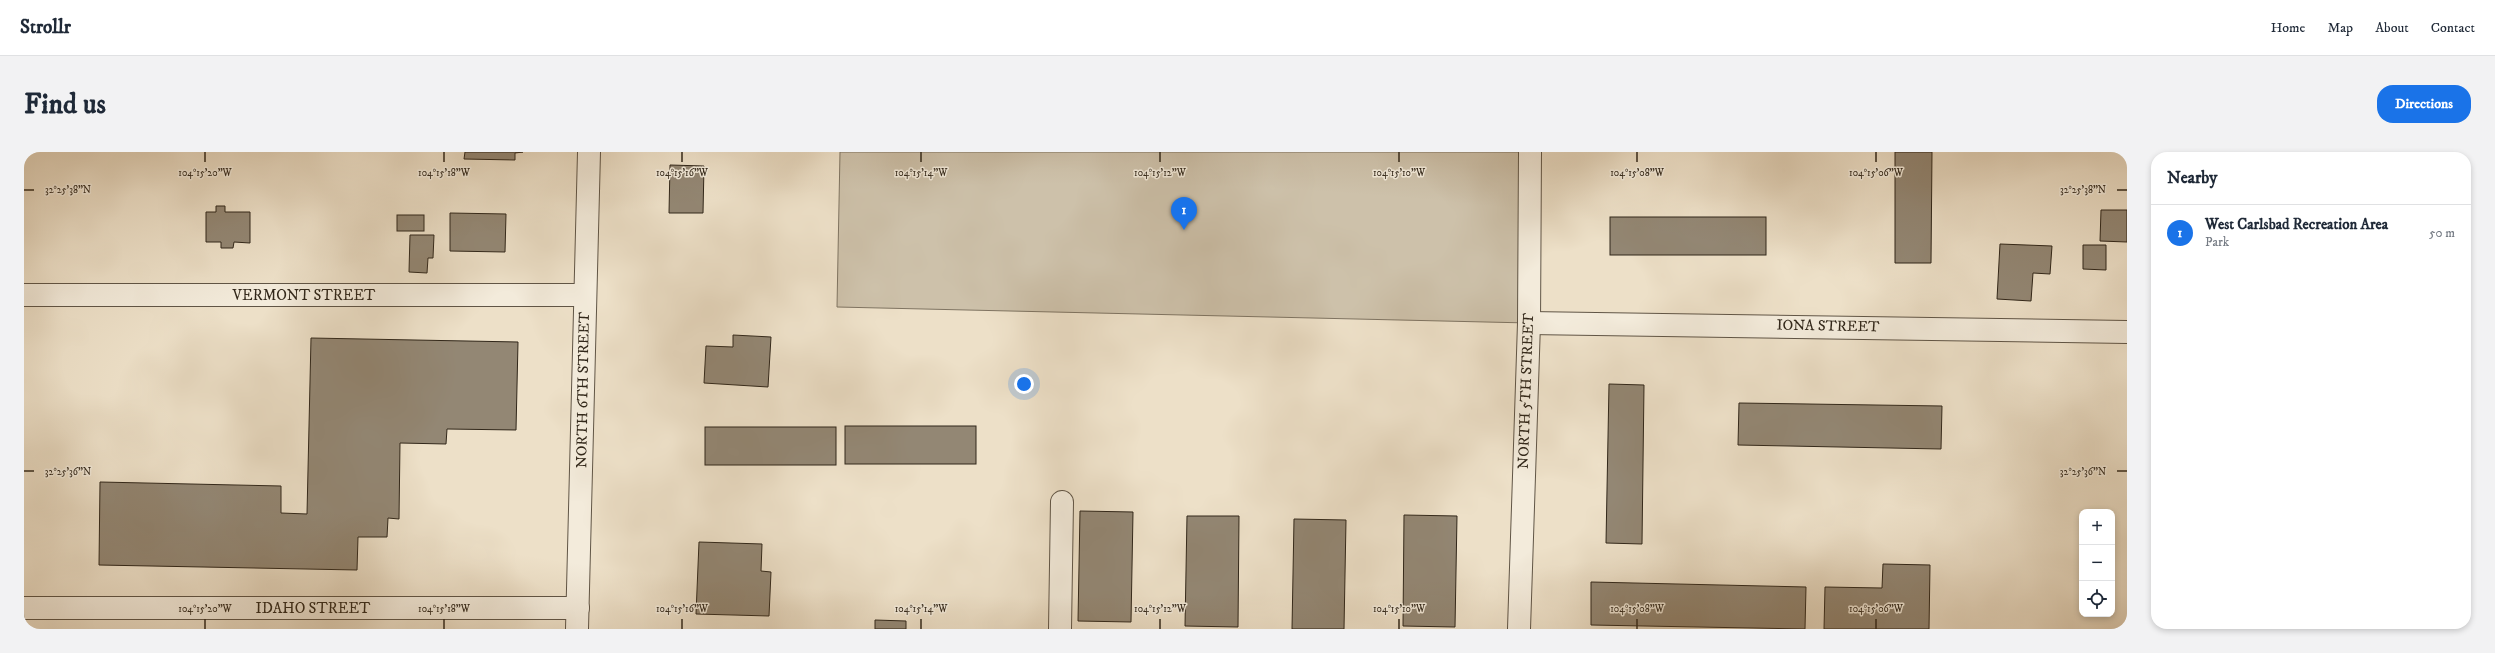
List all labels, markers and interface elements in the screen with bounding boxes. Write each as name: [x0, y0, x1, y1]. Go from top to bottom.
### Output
text: Strollr: [20, 16, 71, 39]
text: Home: [2271, 19, 2305, 37]
text: Map: [2327, 19, 2353, 37]
text: About: [2375, 19, 2409, 37]
text: Contact: [2431, 19, 2475, 37]
button: Directions: [2377, 85, 2471, 123]
text: Find us: [24, 87, 106, 122]
text: 104°15'20"W: [178, 167, 233, 179]
text: 104°15'18"W: [418, 167, 471, 179]
text: 104°15'16"W: [656, 167, 709, 179]
text: 104°15'14"W: [895, 167, 948, 179]
text: 104°15'12"W: [1134, 167, 1187, 179]
text: 104°15'10"W: [1373, 167, 1426, 179]
text: 104°15'08"W: [1610, 167, 1665, 179]
text: 104°15'06"W: [1849, 167, 1904, 179]
text: Nearby: [2167, 167, 2217, 189]
text: 32°25'38"N: [45, 184, 91, 196]
text: 32°25'38"N: [2060, 184, 2106, 196]
pin: 1: [1171, 197, 1197, 230]
text: West Carlsbad Recreation Area: [2205, 215, 2388, 234]
text: 1: [2178, 225, 2182, 241]
text: 50 m: [2429, 225, 2455, 241]
text: Park: [2205, 234, 2229, 250]
street label: VERMONT STREET: [232, 286, 376, 305]
street label: NORTH 6TH STREET: [572, 311, 594, 468]
street label: NORTH 5TH STREET: [1514, 312, 1538, 469]
street label: IONA STREET: [1776, 316, 1880, 336]
your location: [1014, 374, 1034, 394]
text: 32°25'36"N: [45, 466, 91, 478]
text: 32°25'36"N: [2060, 466, 2106, 478]
map controls: [2079, 509, 2115, 617]
button: +: [2079, 509, 2115, 545]
button: −: [2079, 545, 2115, 581]
button: locate: [2079, 581, 2115, 617]
street label: IDAHO STREET: [256, 599, 371, 618]
text: 104°15'20"W: [178, 603, 233, 615]
text: 104°15'18"W: [418, 603, 471, 615]
text: 104°15'16"W: [656, 603, 709, 615]
text: 104°15'14"W: [895, 603, 948, 615]
text: 104°15'12"W: [1134, 603, 1187, 615]
text: 104°15'10"W: [1373, 603, 1426, 615]
text: 104°15'08"W: [1610, 603, 1665, 615]
text: 104°15'06"W: [1849, 603, 1904, 615]

